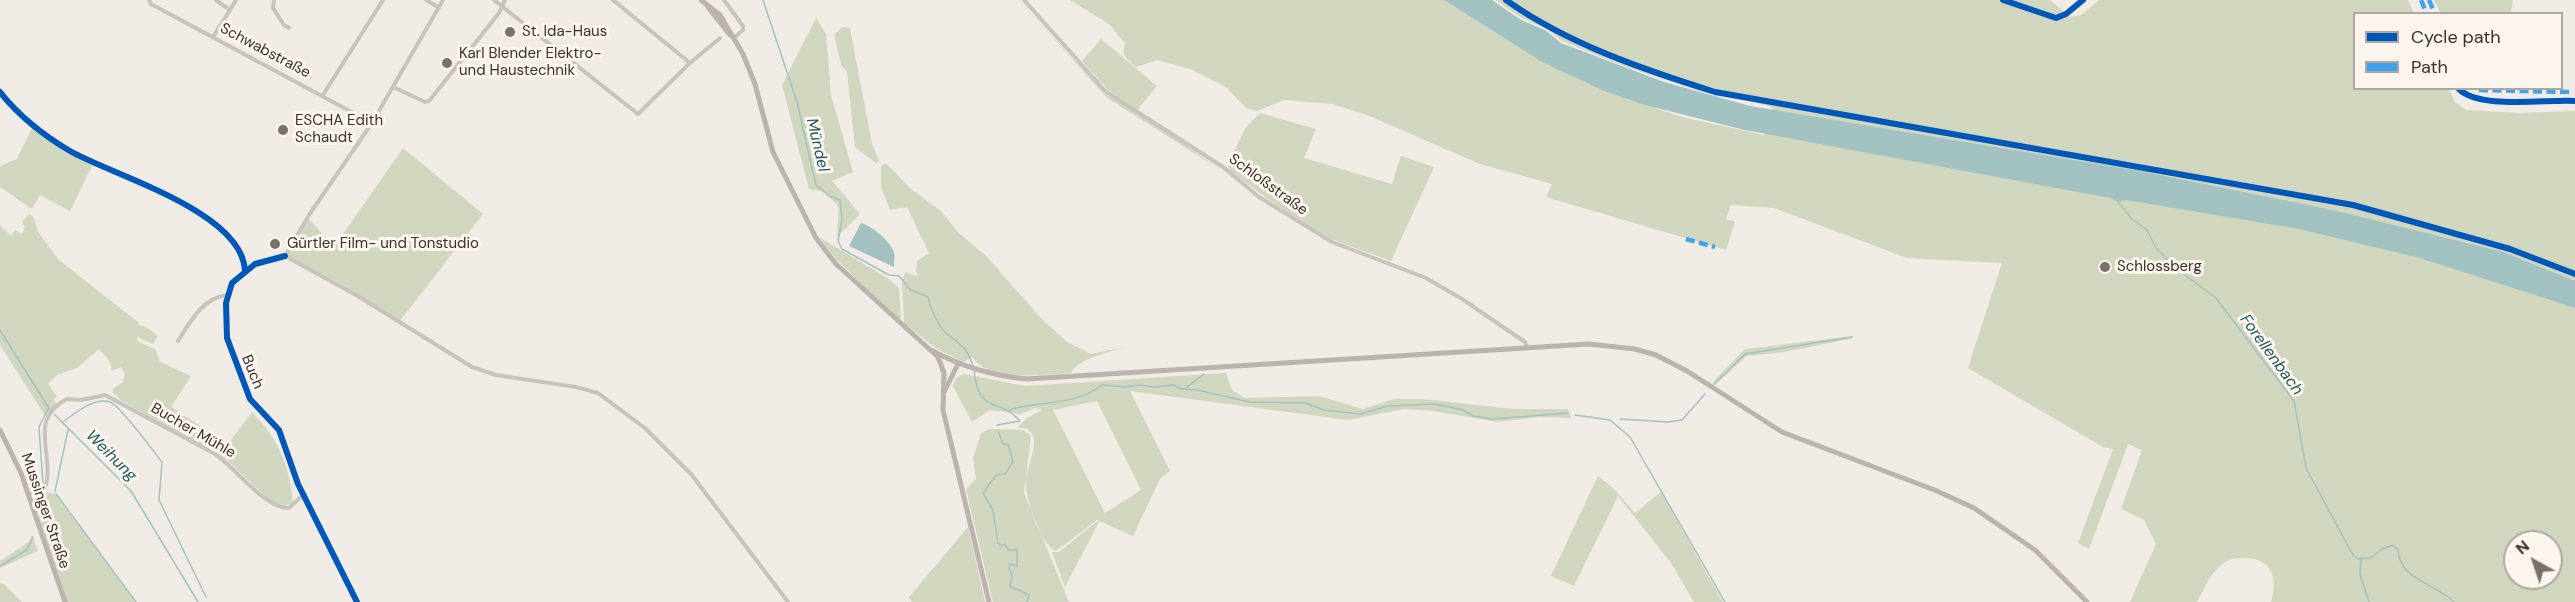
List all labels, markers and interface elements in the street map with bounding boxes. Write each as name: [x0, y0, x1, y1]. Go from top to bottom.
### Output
legend: [2353, 12, 2563, 90]
street label: Schwabstraße: [217, 20, 313, 82]
place label: St. Ida-Haus: [522, 23, 607, 41]
marker: St. Ida-Haus: [503, 25, 517, 39]
text: Cycle path: [2411, 25, 2501, 49]
place label: Karl Blender Elektro- und Haustechnik: [459, 45, 602, 80]
text: Path: [2411, 55, 2448, 79]
marker: Karl Blender Elektro- und Haustechnik: [440, 56, 454, 70]
place label: ESCHA Edith Schaudt: [295, 112, 383, 147]
water label: Mündel: [802, 116, 832, 174]
marker: ESCHA Edith Schaudt: [276, 123, 290, 137]
street label: Schloßstraße: [1225, 150, 1311, 220]
place label: Gürtler Film- und Tonstudio: [287, 235, 479, 253]
marker: Gürtler Film- und Tonstudio: [268, 237, 282, 251]
place label: Schlossberg: [2117, 258, 2202, 276]
marker: Schlossberg: [2098, 260, 2112, 274]
water label: Forellenbach: [2235, 311, 2307, 399]
street label: Buch: [237, 352, 267, 392]
street label: Bucher Mühle: [148, 400, 238, 462]
water label: Weihung: [82, 427, 140, 485]
street label: Mussinger Straße: [17, 451, 73, 571]
north arrow: [2503, 530, 2563, 590]
text: N: [2511, 536, 2534, 559]

